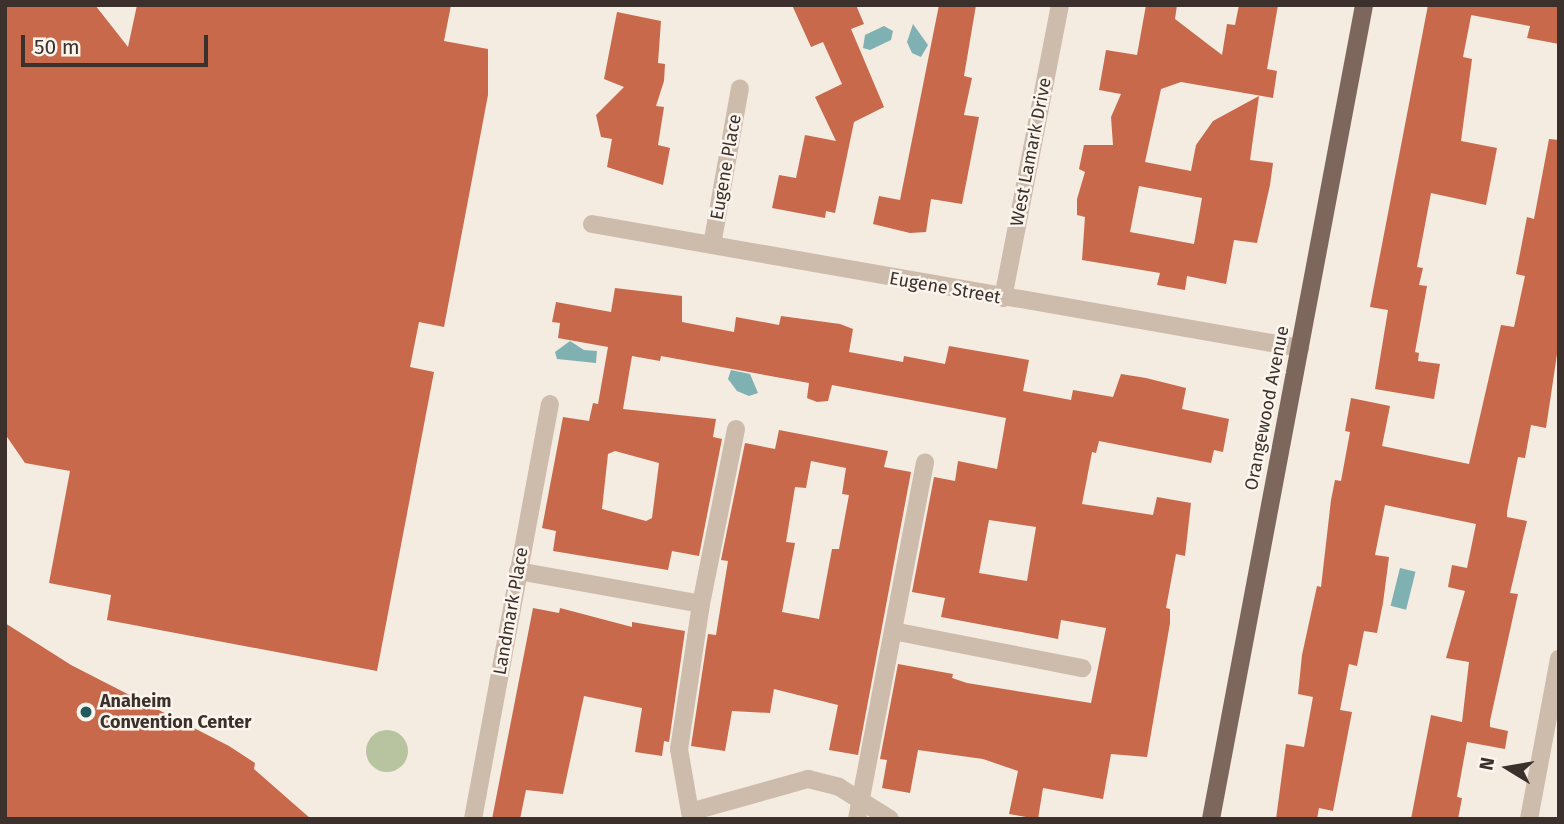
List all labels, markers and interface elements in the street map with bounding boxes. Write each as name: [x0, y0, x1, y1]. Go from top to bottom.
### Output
scale bar: [24, 21, 212, 65]
text: 50 m: [34, 34, 80, 60]
street label: West Lamark Drive: [1006, 76, 1056, 228]
street label: Eugene Place: [706, 112, 746, 222]
street label: Eugene Street: [888, 268, 1002, 308]
street label: Orangewood Avenue: [1240, 324, 1294, 492]
street label: Landmark Place: [489, 545, 533, 677]
place label: Anaheim Convention Center: [100, 691, 251, 734]
marker: Anaheim Convention Center: [78, 704, 94, 720]
north arrow: [1473, 733, 1543, 803]
text: N: [1474, 756, 1499, 772]

